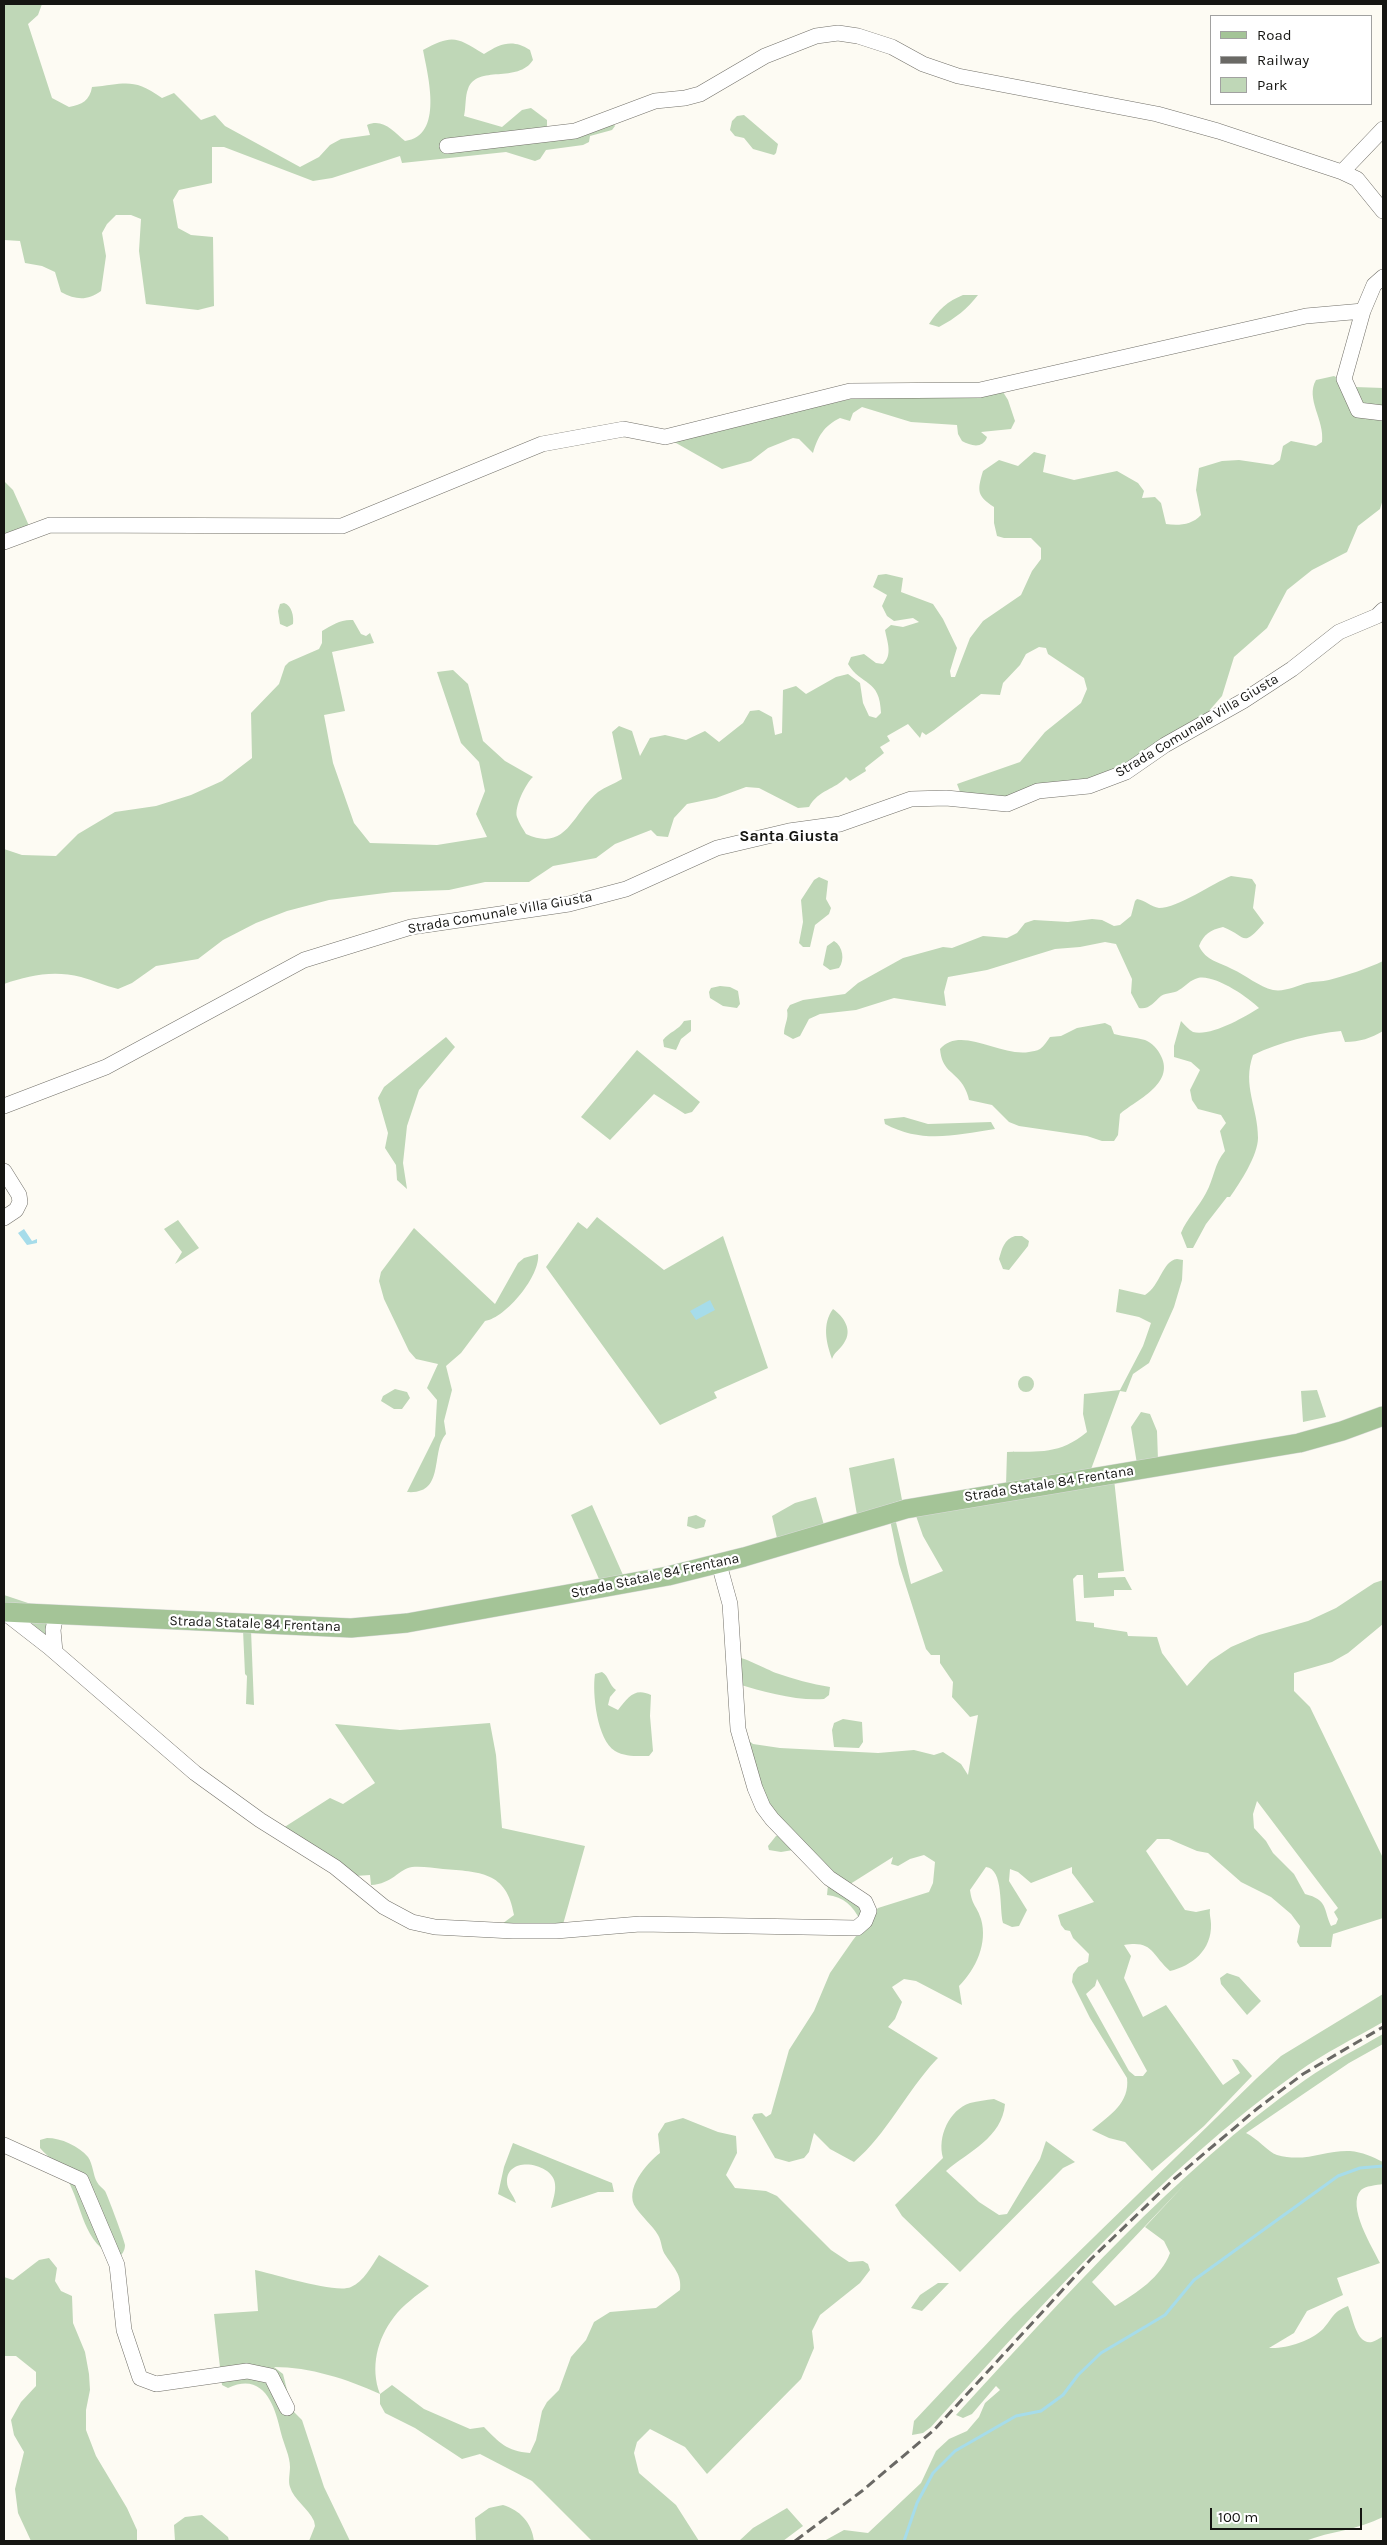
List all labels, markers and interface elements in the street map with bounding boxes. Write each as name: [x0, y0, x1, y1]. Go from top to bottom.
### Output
legend: [1210, 15, 1372, 105]
text: Road: [1257, 26, 1292, 44]
text: Railway: [1257, 51, 1309, 69]
text: Park: [1257, 76, 1287, 94]
street label: Strada Comunale Villa Giusta: [1112, 671, 1282, 781]
district label: Santa Giusta: [739, 826, 839, 846]
street label: Strada Comunale Villa Giusta: [406, 888, 594, 938]
street label: Strada Statale 84 Frentana: [963, 1462, 1135, 1506]
street label: Strada Statale 84 Frentana: [569, 1550, 741, 1602]
street label: Strada Statale 84 Frentana: [169, 1613, 341, 1635]
scale bar: [1212, 2498, 1364, 2530]
text: 100 m: [1218, 2508, 1258, 2526]

